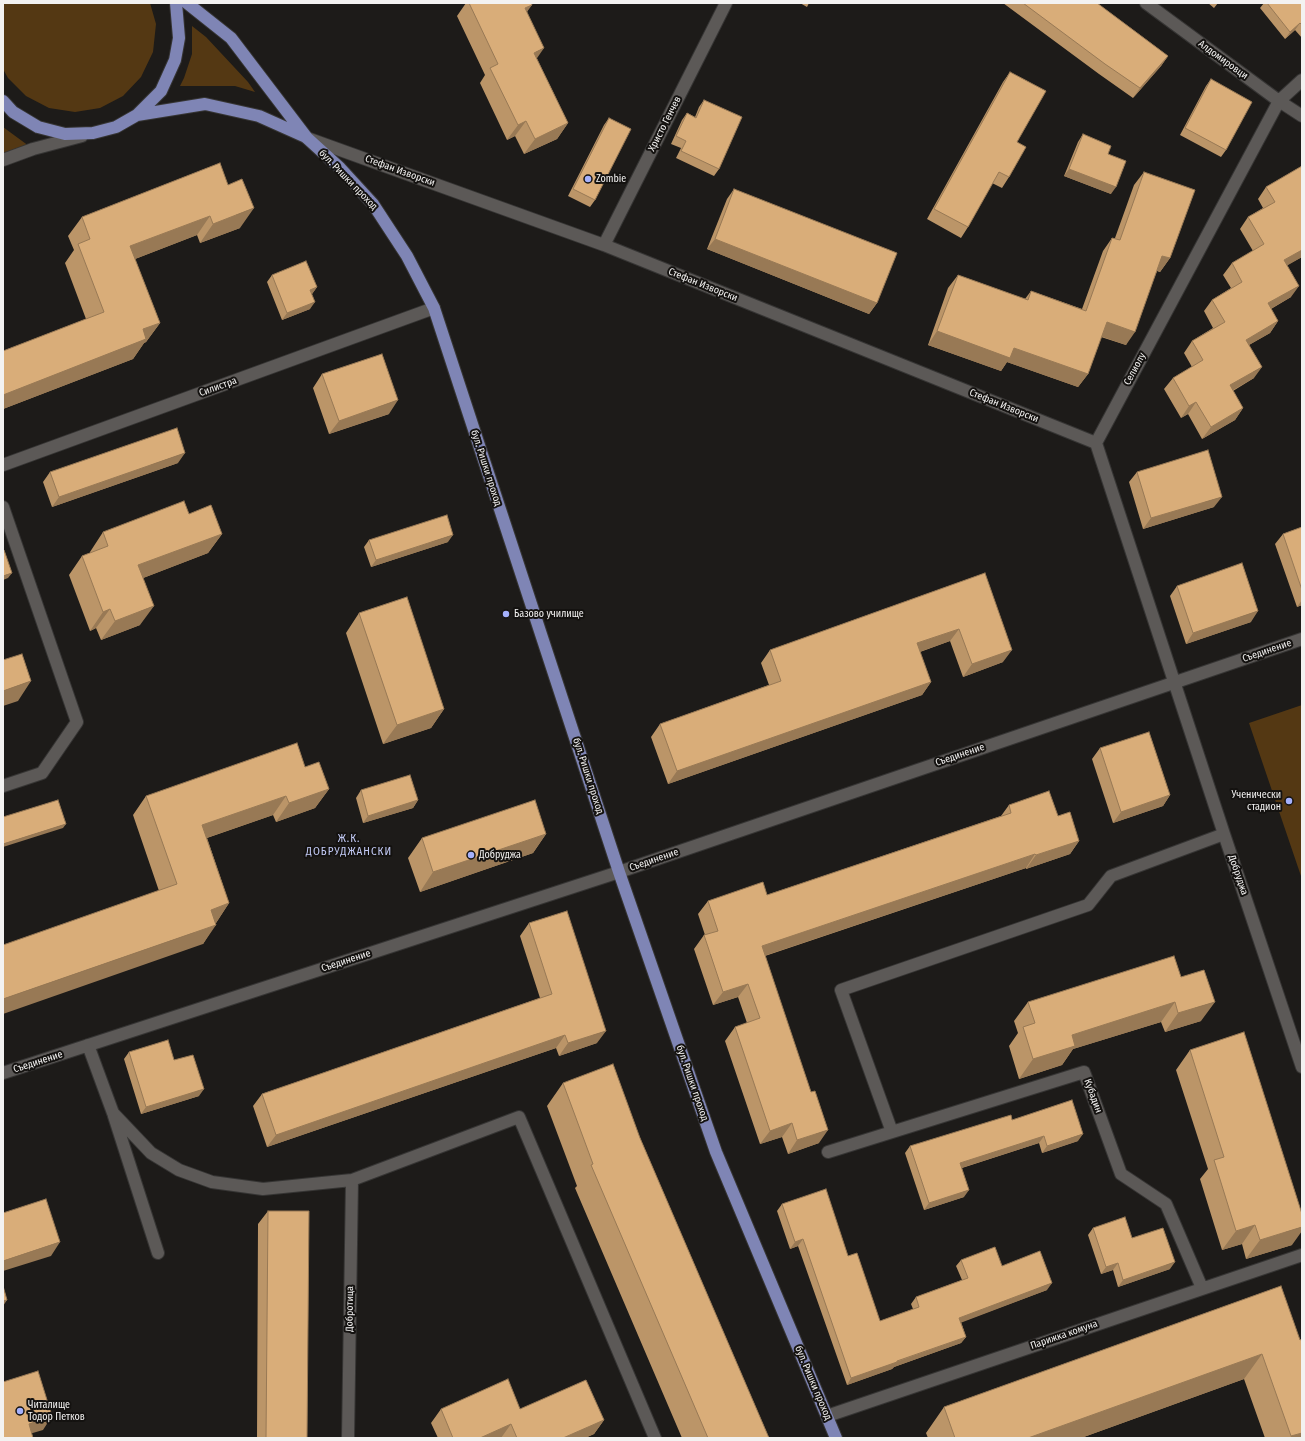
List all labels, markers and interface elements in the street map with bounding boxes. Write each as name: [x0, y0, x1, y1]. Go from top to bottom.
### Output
street label: Алдомировци: [1196, 38, 1250, 82]
street label: Христо Генчев: [646, 95, 684, 153]
street label: бул. Ришки проход: [316, 147, 380, 213]
street label: Стефан Изворски: [363, 153, 437, 189]
place label: Zombie: [596, 173, 626, 185]
marker: Zombie: [583, 174, 593, 184]
street label: Стефан Изворски: [667, 266, 739, 304]
street label: Селиолу: [1121, 351, 1149, 387]
street label: Силистра: [197, 375, 239, 399]
street label: Стефан Изворски: [968, 387, 1040, 425]
street label: бул. Ришки проход: [468, 428, 504, 508]
place label: Базово училище: [514, 608, 584, 620]
marker: Базово училище: [501, 609, 511, 619]
street label: Съединение: [1241, 637, 1293, 665]
street label: бул. Ришки проход: [570, 736, 606, 816]
street label: Съединение: [934, 741, 986, 769]
place label: Ученически стадион: [1232, 789, 1281, 812]
marker: Ученически стадион: [1284, 796, 1294, 806]
district label: Ж.К. ДОБРУДЖАНСКИ: [306, 832, 392, 858]
street label: Съединение: [628, 846, 680, 874]
place label: Добруджа: [479, 849, 521, 861]
marker: Добруджа: [466, 850, 476, 860]
street label: Добруджа: [1226, 853, 1250, 897]
street label: Съединение: [320, 947, 372, 975]
street label: бул. Ришки проход: [673, 1044, 711, 1122]
street label: Съединение: [12, 1048, 64, 1076]
street label: Кубадин: [1081, 1077, 1105, 1115]
street label: Добротица: [344, 1286, 356, 1332]
street label: Парижка комуна: [1029, 1318, 1099, 1352]
street label: бул. Ришки проход: [792, 1344, 834, 1422]
place label: Читалище Тодор Петков: [28, 1399, 85, 1422]
marker: Читалище Тодор Петков: [15, 1406, 25, 1416]

